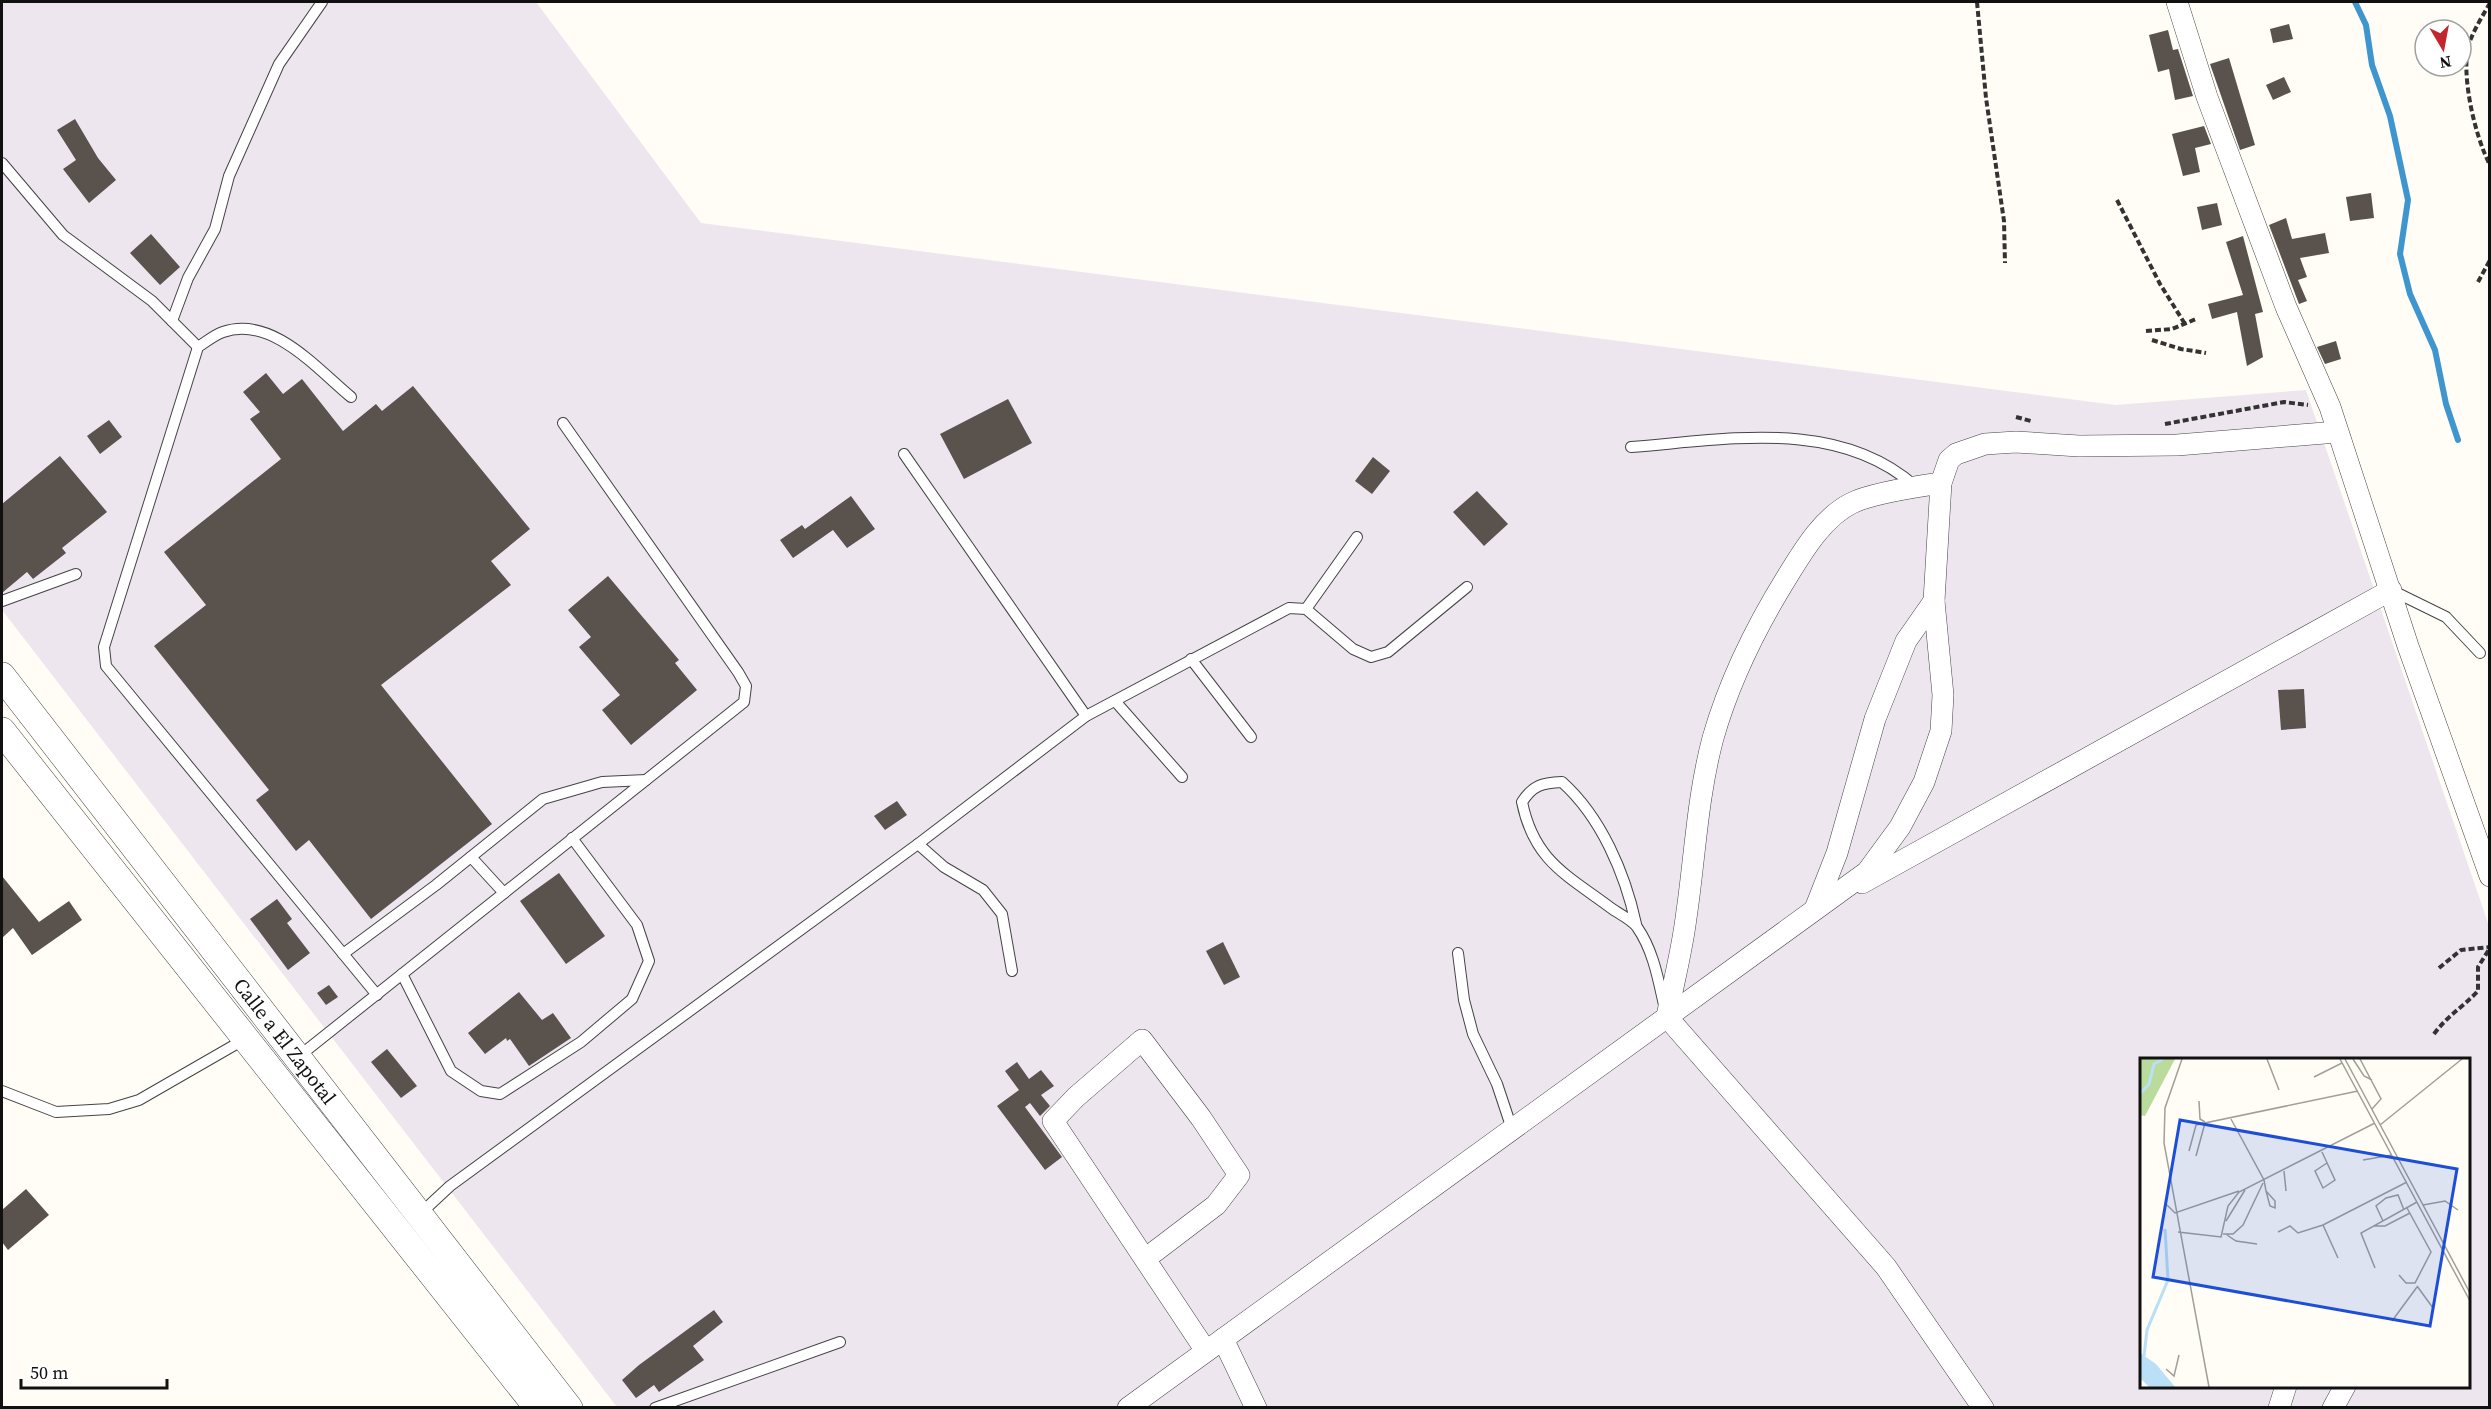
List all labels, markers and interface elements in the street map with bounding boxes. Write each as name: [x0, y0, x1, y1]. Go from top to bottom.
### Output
north arrow: [2413, 18, 2473, 78]
text: N: [2438, 51, 2453, 75]
street label: Calle a El Zapotal: [227, 972, 343, 1110]
inset map: [2140, 1058, 2470, 1388]
scale bar: [21, 1352, 166, 1390]
text: 50 m: [30, 1360, 68, 1385]

